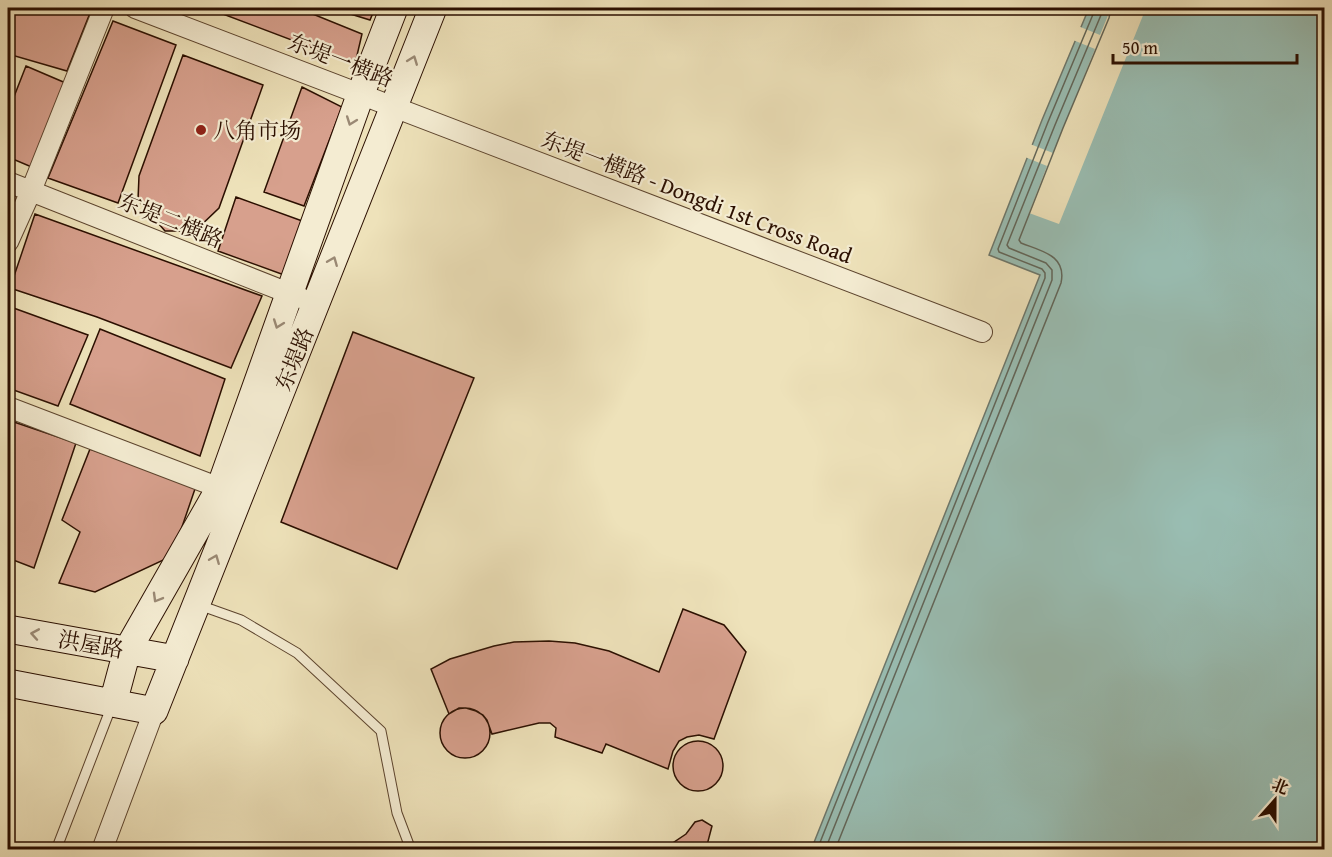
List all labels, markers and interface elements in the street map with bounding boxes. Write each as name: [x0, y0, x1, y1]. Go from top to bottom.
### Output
street label: 东堤一横路: [284, 25, 398, 95]
scale bar: [1113, 27, 1298, 65]
text: 50 m: [1122, 34, 1158, 61]
one-way arrow: [405, 55, 418, 66]
place label: 八角市场: [213, 114, 301, 146]
one-way arrow: [346, 115, 359, 126]
marker: 八角市场: [194, 123, 208, 137]
street label: 东堤一横路 - Dongdi 1st Cross Road: [537, 123, 857, 271]
street label: 东堤二横路: [114, 185, 228, 255]
one-way arrow: [326, 256, 338, 267]
one-way arrow: [273, 319, 286, 329]
street label: 东堤路: [267, 322, 321, 396]
one-way arrow: [208, 554, 220, 565]
one-way arrow: [153, 592, 164, 602]
street label: 洪屋路: [56, 623, 126, 665]
one-way arrow: [30, 628, 40, 641]
north arrow: [1245, 770, 1305, 830]
text: 北: [1269, 772, 1292, 800]

